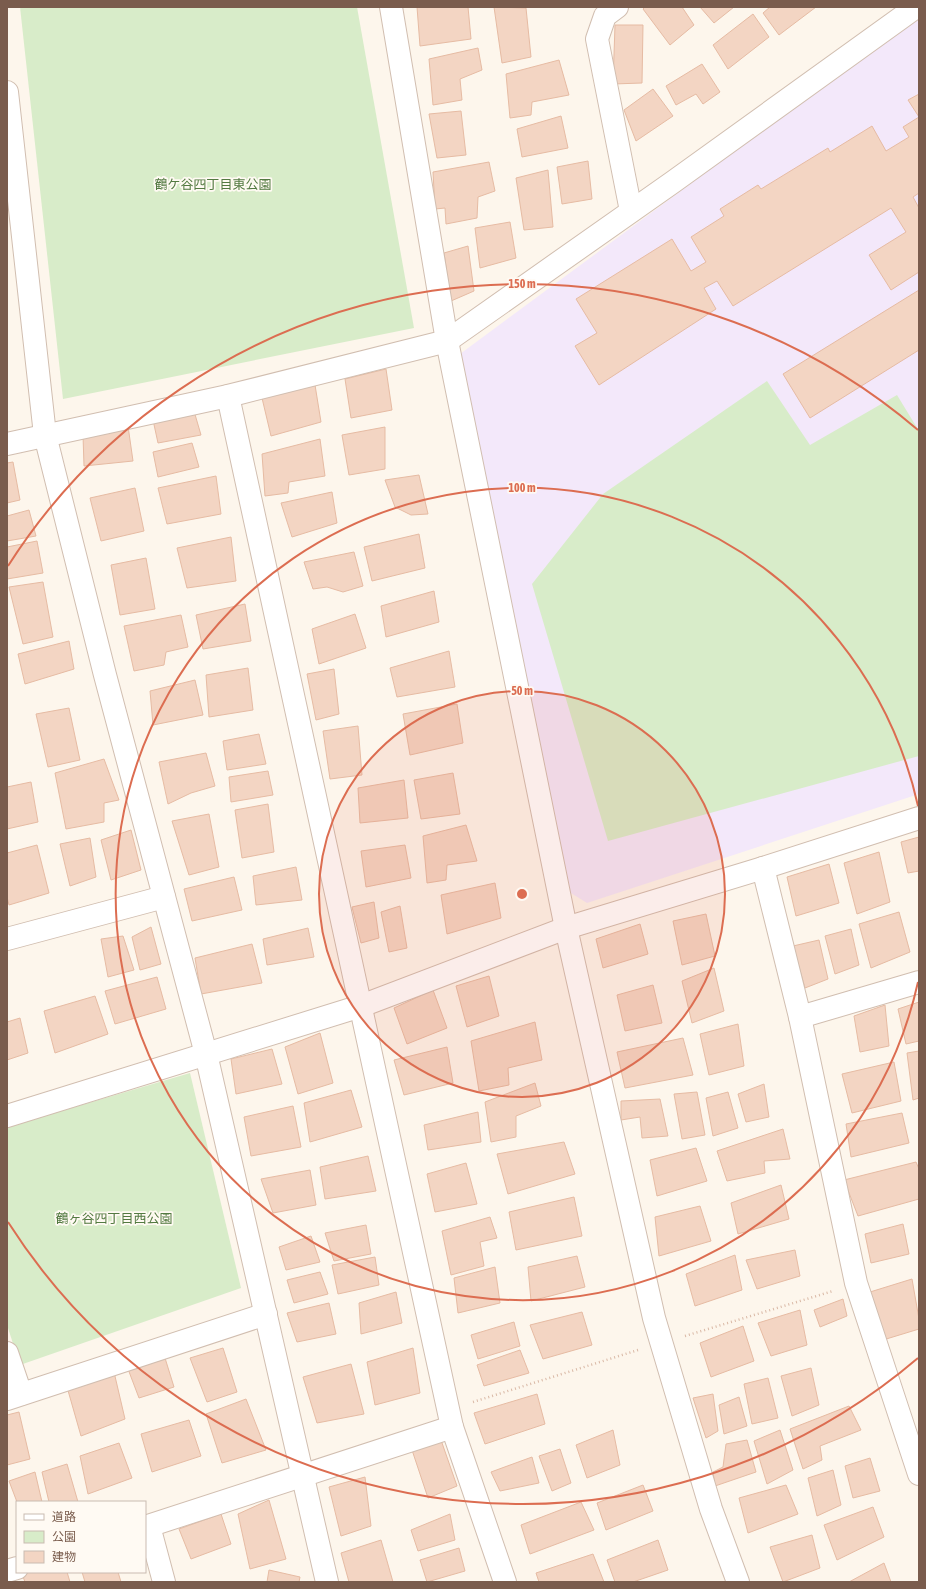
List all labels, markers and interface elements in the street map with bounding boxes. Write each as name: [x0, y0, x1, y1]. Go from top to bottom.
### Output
park label: 鶴ケ谷四丁目東公園: [154, 177, 272, 192]
text: 150 m: [508, 277, 536, 291]
text: 100 m: [508, 481, 536, 495]
text: 50 m: [511, 684, 533, 698]
centre of rings: [515, 887, 529, 901]
park label: 鶴ヶ谷四丁目西公園: [55, 1211, 173, 1226]
legend: [16, 1501, 146, 1573]
text: 道路: [52, 1510, 76, 1524]
text: 公園: [52, 1530, 76, 1544]
text: 建物: [52, 1550, 76, 1564]

